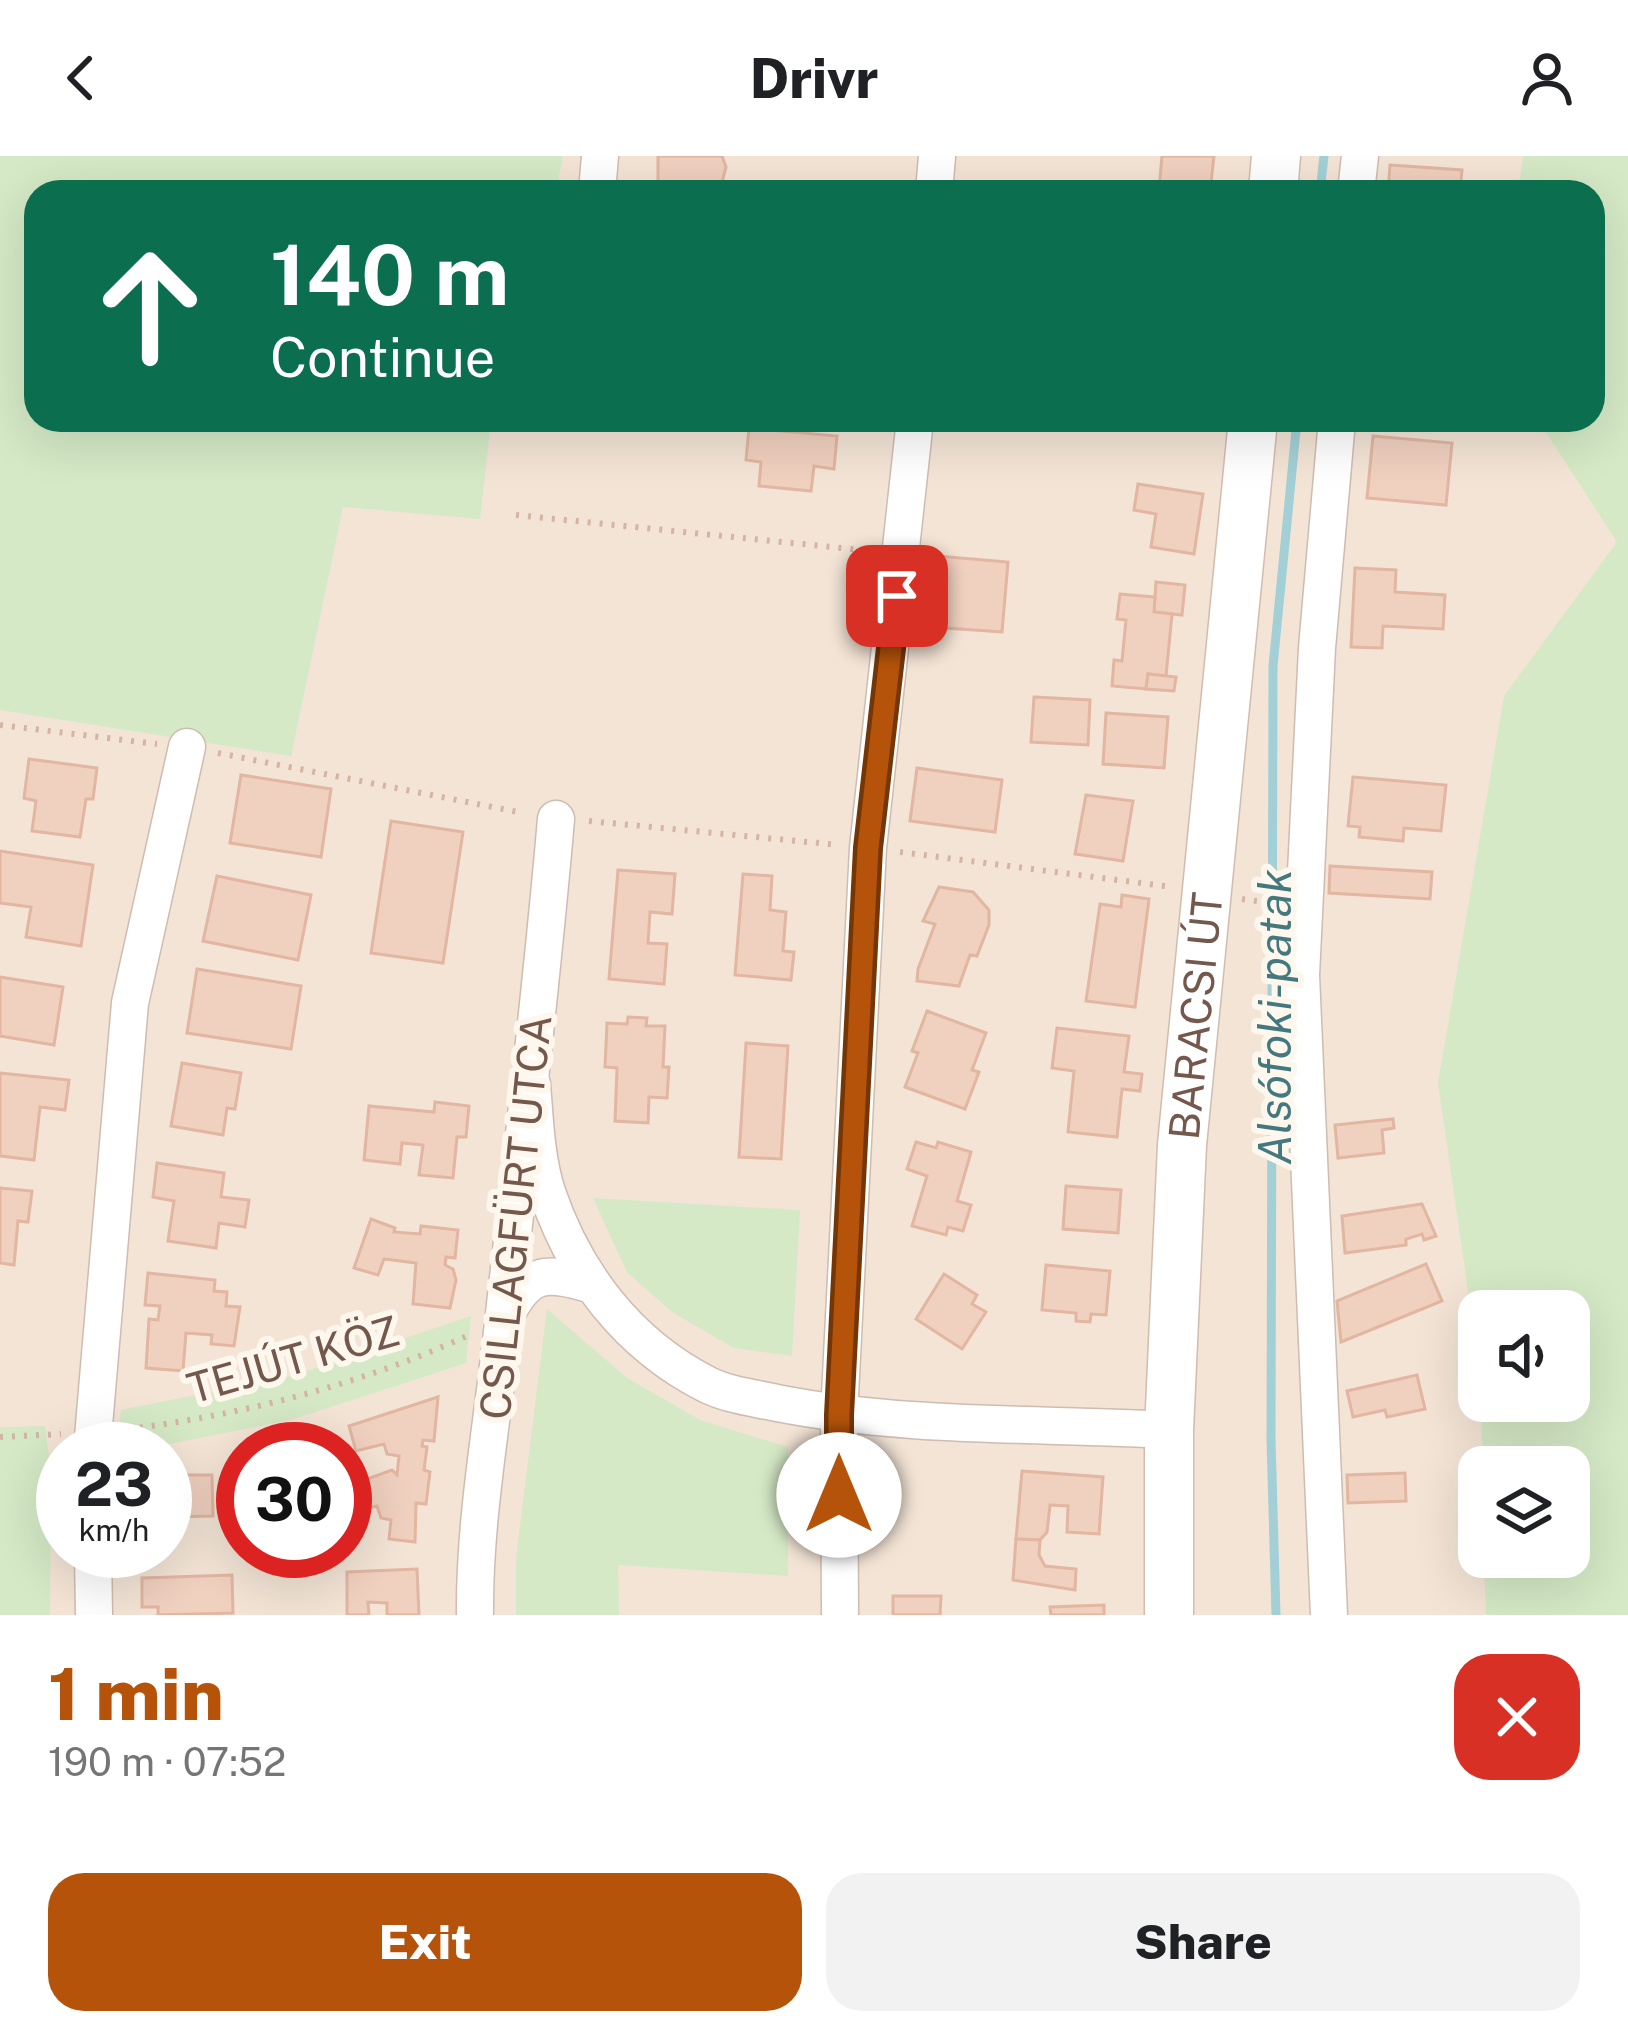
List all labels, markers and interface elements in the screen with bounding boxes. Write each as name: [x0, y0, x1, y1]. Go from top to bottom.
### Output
icon: back: [48, 45, 114, 111]
icon: person: [1514, 45, 1580, 111]
text: Drivr: [750, 47, 878, 110]
text: 140 m: [270, 225, 509, 324]
icon: ahead: [72, 228, 228, 384]
text: Continue: [270, 326, 495, 389]
pin: [846, 545, 948, 647]
icon: arrive: [864, 563, 930, 629]
water label: Alsófoki-patak: [1248, 869, 1301, 1165]
street label: BARACSI ÚT: [1158, 890, 1231, 1142]
street label: CSILLAGFÜRT UTCA: [469, 1012, 561, 1422]
map controls: [1458, 1290, 1590, 1578]
button: sound: [1458, 1290, 1590, 1422]
street label: TEJÚT KÖZ: [182, 1305, 404, 1413]
speed limit sign: 30: [216, 1422, 372, 1578]
position arrow: [776, 1432, 902, 1558]
button: layers: [1458, 1446, 1590, 1578]
text: 23: [75, 1449, 153, 1520]
text: km/h: [79, 1512, 149, 1548]
text: 1 min: [48, 1652, 224, 1736]
button: close: [1454, 1654, 1580, 1780]
text: 190 m · 07:52: [48, 1739, 286, 1785]
button: Exit: [48, 1873, 802, 2011]
button: Share: [826, 1873, 1580, 2011]

